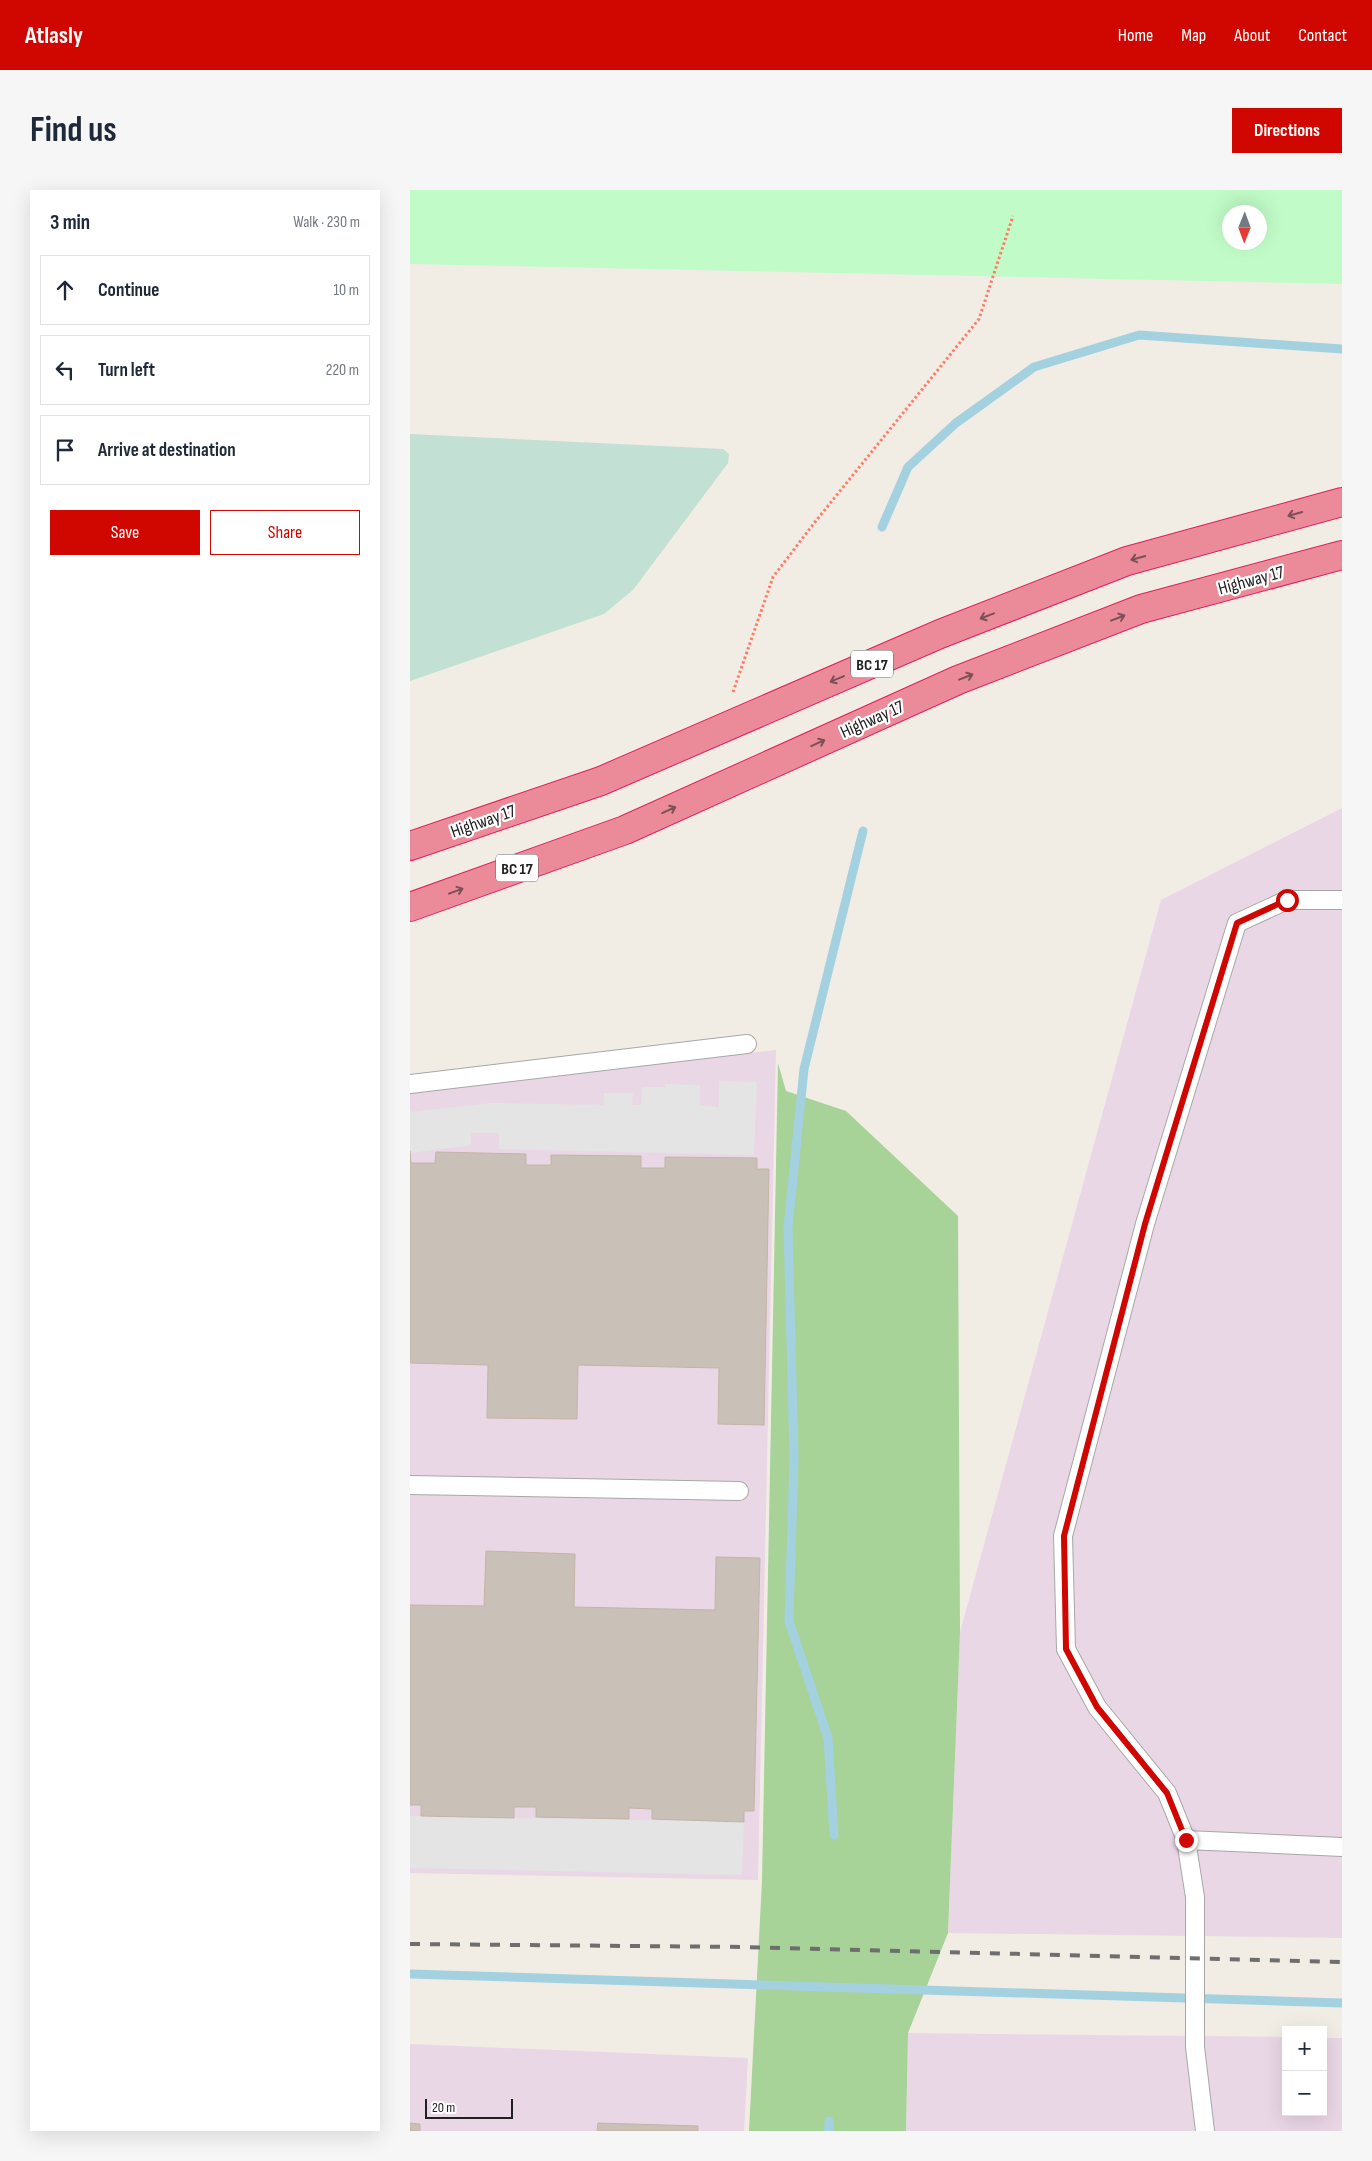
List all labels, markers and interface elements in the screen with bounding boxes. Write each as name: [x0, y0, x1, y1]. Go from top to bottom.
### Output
text: Atlasly: [25, 21, 83, 50]
text: Home: [1118, 25, 1153, 46]
text: Map: [1181, 25, 1206, 46]
text: About: [1234, 25, 1270, 46]
text: Contact: [1298, 25, 1347, 46]
button: Directions: [1232, 108, 1342, 153]
text: Find us: [30, 109, 117, 152]
north arrow: [1222, 205, 1267, 250]
text: 3 min: [50, 210, 90, 235]
text: Walk · 230 m: [293, 213, 360, 232]
icon: ahead: [51, 276, 79, 304]
text: Continue: [98, 279, 159, 302]
text: 10 m: [333, 281, 359, 300]
icon: left: [51, 356, 79, 384]
text: Turn left: [98, 359, 155, 382]
text: 220 m: [326, 361, 359, 380]
icon: arrive: [51, 436, 79, 464]
text: Arrive at destination: [98, 439, 236, 462]
button: Save: [50, 510, 200, 555]
button: Share: [210, 510, 360, 555]
one-way arrow: [1287, 510, 1303, 519]
one-way arrow: [1131, 554, 1147, 563]
street label: Highway 17: [1216, 561, 1287, 599]
one-way arrow: [980, 612, 995, 621]
one-way arrow: [1110, 613, 1125, 622]
road number: BC 17: [851, 650, 893, 678]
one-way arrow: [958, 672, 973, 681]
one-way arrow: [830, 675, 845, 684]
street label: Highway 17: [837, 696, 908, 743]
one-way arrow: [810, 738, 825, 748]
street label: Highway 17: [448, 800, 519, 842]
one-way arrow: [662, 804, 677, 814]
road number: BC 17: [496, 854, 538, 881]
one-way arrow: [448, 886, 463, 895]
route start: [1276, 889, 1299, 912]
route end: [1175, 1829, 1198, 1852]
map controls: [1282, 2026, 1327, 2116]
button: +: [1282, 2026, 1327, 2071]
button: −: [1282, 2071, 1327, 2116]
scale bar: [425, 2096, 512, 2119]
text: 20 m: [432, 2099, 455, 2116]

